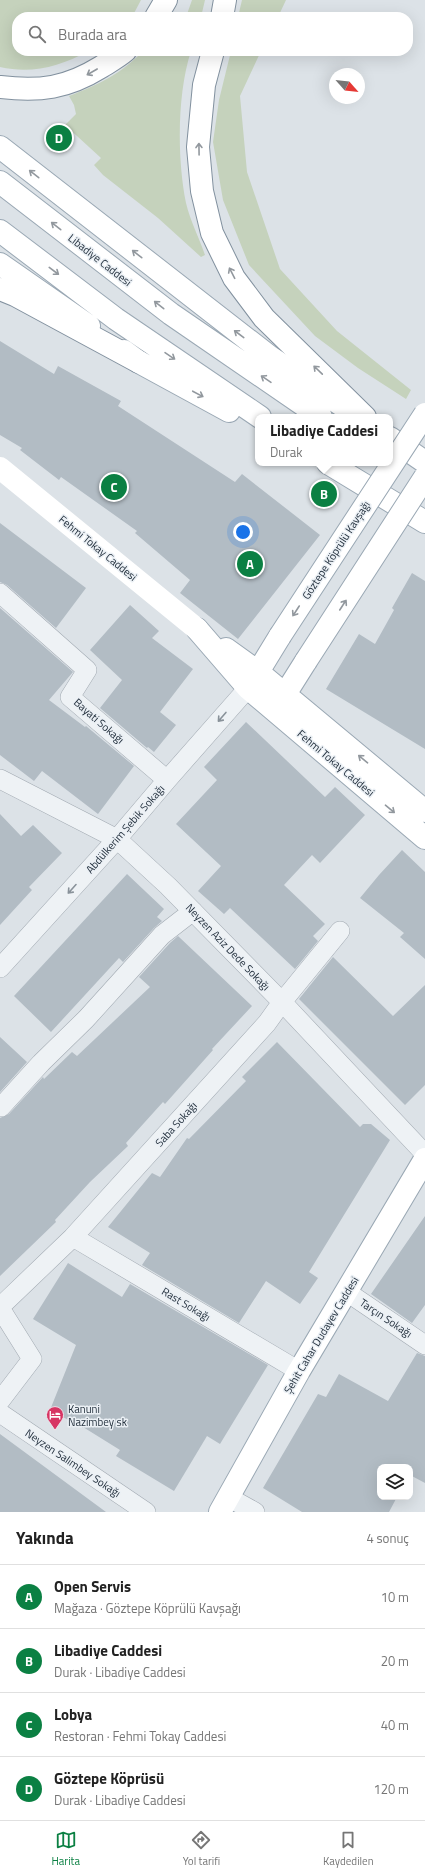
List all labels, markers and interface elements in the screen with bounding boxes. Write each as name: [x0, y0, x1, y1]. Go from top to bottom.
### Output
search box: [12, 12, 413, 56]
icon: search: [26, 23, 48, 45]
text: Burada ara: [58, 23, 127, 46]
north arrow: [329, 68, 365, 104]
one-way arrow: [86, 69, 98, 77]
pin: D: [46, 123, 72, 153]
one-way arrow: [195, 143, 203, 156]
one-way arrow: [29, 170, 40, 178]
one-way arrow: [51, 221, 62, 230]
street label: Libadiye Caddesi: [65, 230, 135, 290]
one-way arrow: [131, 250, 142, 258]
one-way arrow: [48, 267, 59, 276]
one-way arrow: [227, 268, 235, 280]
one-way arrow: [154, 301, 165, 310]
one-way arrow: [234, 329, 245, 338]
one-way arrow: [165, 352, 176, 360]
one-way arrow: [313, 365, 323, 375]
one-way arrow: [261, 375, 272, 383]
one-way arrow: [192, 391, 204, 398]
popup: [255, 414, 393, 466]
text: Libadiye Caddesi: [270, 419, 378, 442]
text: Durak: [270, 442, 302, 462]
pin: C: [101, 472, 127, 502]
pin: B: [311, 479, 337, 509]
street label: Göztepe Köprülü Kavşağı: [298, 498, 374, 602]
street label: Fehmi Tokay Caddesi: [56, 511, 140, 585]
your location: [233, 522, 253, 542]
pin: A: [237, 549, 263, 579]
one-way arrow: [339, 599, 347, 611]
one-way arrow: [292, 605, 300, 617]
street label: Bayati Sokağı: [70, 695, 128, 747]
one-way arrow: [218, 712, 227, 722]
street label: Fehmi Tokay Caddesi: [294, 726, 378, 800]
one-way arrow: [357, 755, 368, 764]
street label: Abdülkerim Şebik Sokağı: [82, 781, 168, 877]
one-way arrow: [385, 804, 395, 813]
one-way arrow: [68, 884, 77, 894]
street label: Neyzen Aziz Dede Sokağı: [182, 900, 274, 994]
street label: Saba Sokağı: [151, 1098, 201, 1150]
street label: Şehit Cahar Dudayev Caddesi: [280, 1273, 362, 1397]
street label: Rast Sokağı: [159, 1283, 213, 1325]
street label: Tarçın Sokağı: [357, 1295, 415, 1341]
place label: Kanuni Nazimbey sk: [68, 1401, 128, 1430]
hotel icon: Kanuni Nazimbey sk: [45, 1405, 65, 1430]
street label: Neyzen Salimbey Sokağı: [22, 1425, 124, 1501]
map controls: [377, 1464, 413, 1500]
button: layers: [377, 1464, 413, 1500]
text: Yakında: [16, 1525, 74, 1551]
text: 4 sonuç: [366, 1528, 409, 1548]
text: Open Servis: [54, 1575, 131, 1598]
text: A: [25, 1587, 33, 1607]
text: 10 m: [381, 1587, 409, 1607]
text: Mağaza · Göztepe Köprülü Kavşağı: [54, 1598, 241, 1618]
text: Libadiye Caddesi: [54, 1639, 162, 1662]
text: B: [25, 1651, 33, 1671]
text: 20 m: [381, 1651, 409, 1671]
text: Durak · Libadiye Caddesi: [54, 1662, 186, 1682]
text: Lobya: [54, 1703, 92, 1726]
text: C: [25, 1715, 33, 1735]
text: 40 m: [381, 1715, 409, 1735]
text: Restoran · Fehmi Tokay Caddesi: [54, 1726, 226, 1746]
text: Göztepe Köprüsü: [54, 1767, 164, 1790]
text: D: [25, 1779, 33, 1799]
text: 120 m: [373, 1779, 409, 1799]
text: Durak · Libadiye Caddesi: [54, 1790, 186, 1810]
tab: Harita: [51, 1829, 80, 1869]
tab: Yol tarifi: [183, 1829, 220, 1869]
tab: Kaydedilen: [323, 1829, 374, 1869]

